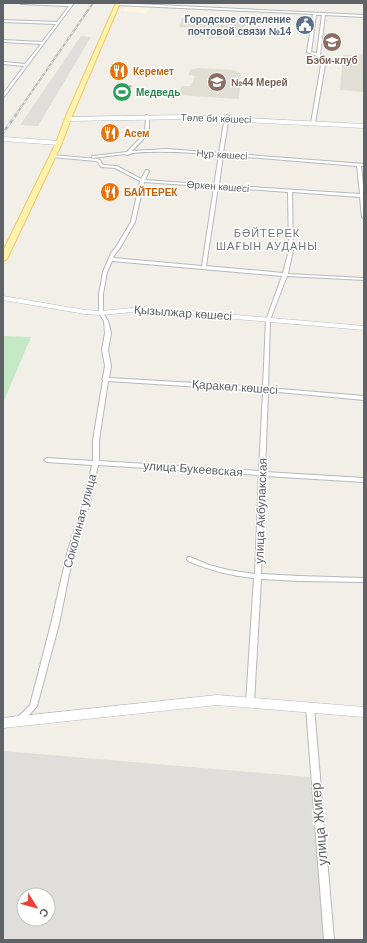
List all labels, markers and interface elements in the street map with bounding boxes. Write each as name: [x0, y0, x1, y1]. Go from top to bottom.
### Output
place label: Городское отделение почтовой связи №14: [184, 14, 291, 37]
public building icon: Городское отделение почтовой связи №14: [294, 14, 316, 36]
school or university icon: Бэби-клуб: [321, 31, 343, 53]
place label: Бэби-клуб: [306, 55, 358, 66]
restaurant icon: Керемет: [108, 60, 130, 82]
place label: Керемет: [133, 66, 174, 77]
school or university icon: №44 Мерей: [206, 71, 228, 93]
place label: №44 Мерей: [231, 77, 288, 88]
sports icon: Медведь: [111, 81, 133, 103]
place label: Медведь: [136, 87, 180, 98]
street label: Төле би көшесі: [180, 112, 251, 125]
restaurant icon: Асем: [99, 122, 121, 144]
place label: Асем: [124, 128, 149, 139]
street label: Нұр көшесі: [196, 147, 248, 162]
street label: Өркен көшесі: [186, 179, 249, 194]
restaurant icon: БАЙТЕРЕК: [99, 181, 121, 203]
place label: БАЙТЕРЕК: [124, 186, 178, 198]
district label: БӘЙТЕРЕК ШАҒЫН АУДАНЫ: [216, 227, 318, 252]
street label: Қызылжар көшесі: [133, 303, 233, 323]
street label: Қаракөл көшесі: [192, 377, 278, 397]
street label: улица Акбулакская: [252, 458, 270, 564]
street label: улица Букеевская: [143, 459, 243, 479]
street label: Соколиная улица: [61, 472, 99, 570]
street label: улица Жигер: [307, 782, 331, 866]
north arrow: [16, 887, 56, 927]
text: С: [37, 906, 51, 920]

